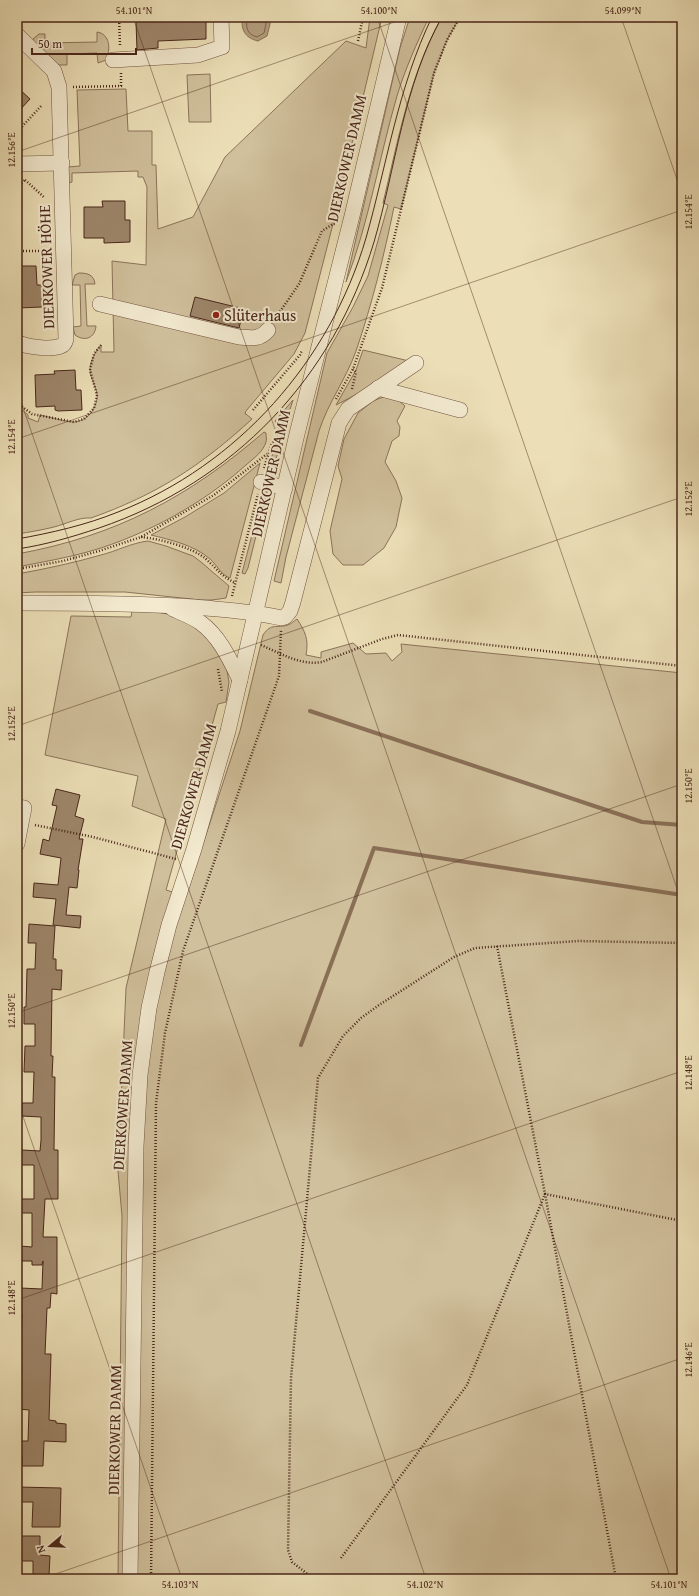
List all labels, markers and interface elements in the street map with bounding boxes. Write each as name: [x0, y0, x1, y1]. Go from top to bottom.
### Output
text: 54.101°N: [116, 3, 153, 18]
text: 54.100°N: [361, 3, 398, 18]
text: 54.099°N: [605, 3, 642, 18]
scale bar: [32, 30, 136, 56]
text: 50 m: [38, 35, 62, 52]
street label: DIERKOWER DAMM: [320, 92, 372, 224]
text: 12.156°E: [4, 132, 19, 168]
text: 12.154°E: [681, 194, 696, 230]
street label: DIERKOWER HÖHE: [32, 205, 60, 329]
place label: Slüterhaus: [224, 303, 296, 327]
marker: Slüterhaus: [211, 310, 221, 320]
street label: DIERKOWER DAMM: [244, 407, 296, 539]
text: 12.154°E: [4, 419, 19, 455]
text: 12.152°E: [681, 481, 696, 517]
text: 12.152°E: [4, 706, 19, 742]
street label: DIERKOWER DAMM: [164, 720, 222, 852]
text: 12.150°E: [681, 768, 696, 804]
text: 12.150°E: [4, 993, 19, 1029]
street label: DIERKOWER DAMM: [105, 1039, 139, 1171]
text: 12.148°E: [681, 1055, 696, 1091]
text: 12.148°E: [4, 1280, 19, 1316]
text: 12.146°E: [681, 1342, 696, 1378]
street label: DIERKOWER DAMM: [101, 1365, 127, 1495]
north arrow: [30, 1526, 70, 1566]
text: N: [32, 1543, 49, 1555]
text: 54.103°N: [162, 1577, 199, 1592]
text: 54.102°N: [407, 1577, 444, 1592]
text: 54.101°N: [651, 1577, 688, 1592]

